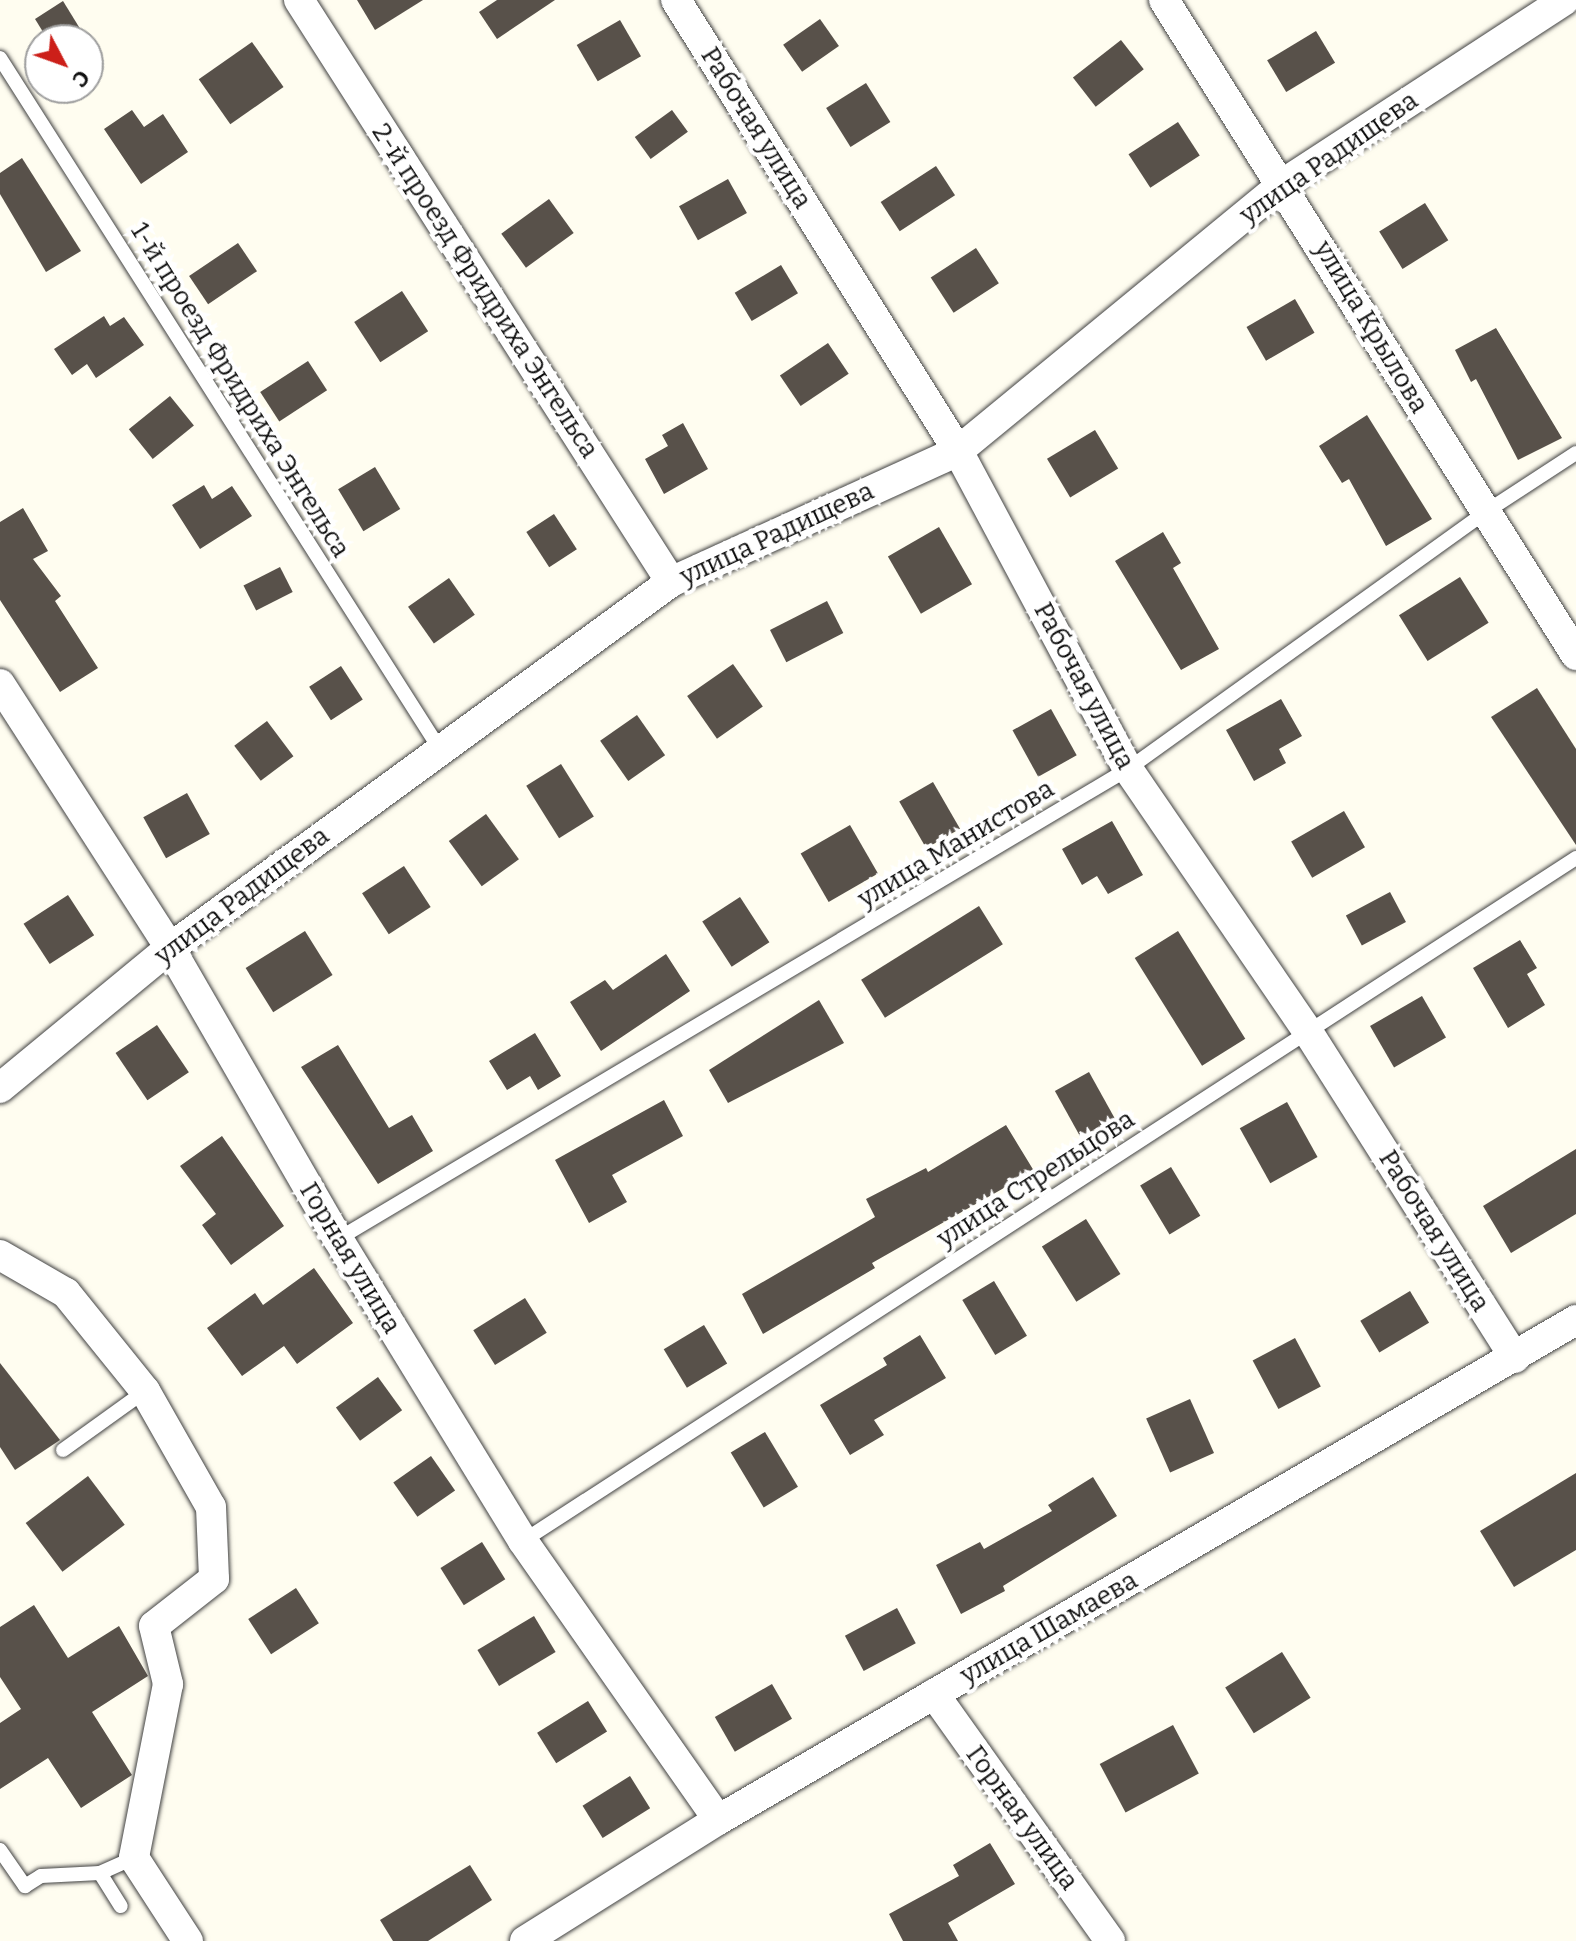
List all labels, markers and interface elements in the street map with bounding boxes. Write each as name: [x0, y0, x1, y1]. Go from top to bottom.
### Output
north arrow: [24, 24, 104, 104]
street label: Рабочая улица: [694, 42, 818, 214]
text: С: [66, 65, 96, 93]
street label: улица Радищева: [1234, 85, 1424, 231]
street label: 2-й проезд Фридриха Энгельса: [365, 118, 605, 464]
street label: 1-й проезд Фридриха Энгельса: [124, 217, 356, 563]
street label: улица Крылова: [1307, 235, 1435, 419]
street label: улица Радищева: [675, 475, 879, 593]
street label: Рабочая улица: [1027, 597, 1141, 775]
street label: улица Манистова: [852, 773, 1060, 915]
street label: улица Радищева: [149, 820, 335, 972]
street label: улица Стрельцова: [932, 1104, 1140, 1254]
street label: Рабочая улица: [1372, 1145, 1496, 1317]
street label: Горная улица: [293, 1177, 407, 1339]
street label: улица Шамаева: [955, 1565, 1143, 1691]
street label: Горная улица: [959, 1740, 1085, 1896]

